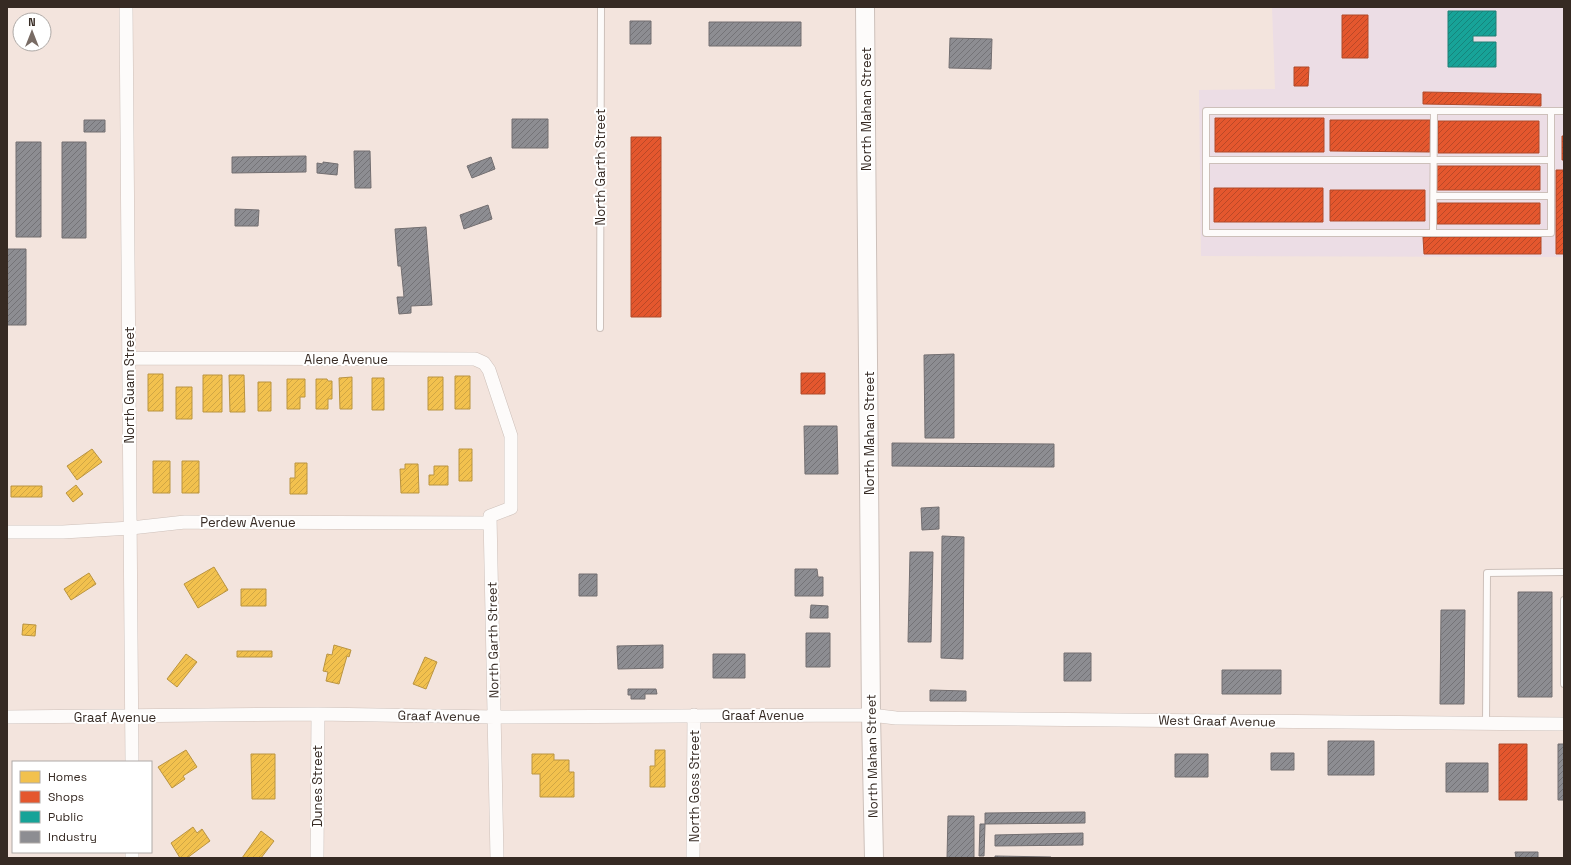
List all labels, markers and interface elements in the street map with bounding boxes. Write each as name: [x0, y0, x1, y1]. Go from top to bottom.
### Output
north arrow: [12, 12, 52, 52]
text: N: [28, 15, 36, 29]
street label: North Mahan Street: [858, 47, 875, 171]
street label: North Garth Street: [592, 109, 609, 225]
street label: North Guam Street: [121, 326, 138, 444]
street label: Alene Avenue: [304, 351, 388, 368]
street label: North Mahan Street: [861, 371, 878, 495]
street label: Perdew Avenue: [200, 514, 296, 531]
street label: North Garth Street: [483, 581, 503, 699]
street label: North Mahan Street: [862, 694, 882, 818]
street label: Graaf Avenue: [398, 707, 480, 725]
street label: Graaf Avenue: [722, 707, 804, 724]
street label: Graaf Avenue: [74, 709, 156, 726]
street label: West Graaf Avenue: [1158, 711, 1276, 731]
street label: North Goss Street: [686, 730, 703, 842]
street label: Dunes Street: [309, 745, 326, 827]
legend: [12, 761, 152, 853]
text: Homes: [48, 769, 87, 785]
text: Shops: [48, 789, 84, 805]
text: Public: [48, 809, 83, 825]
text: Industry: [48, 829, 97, 845]

